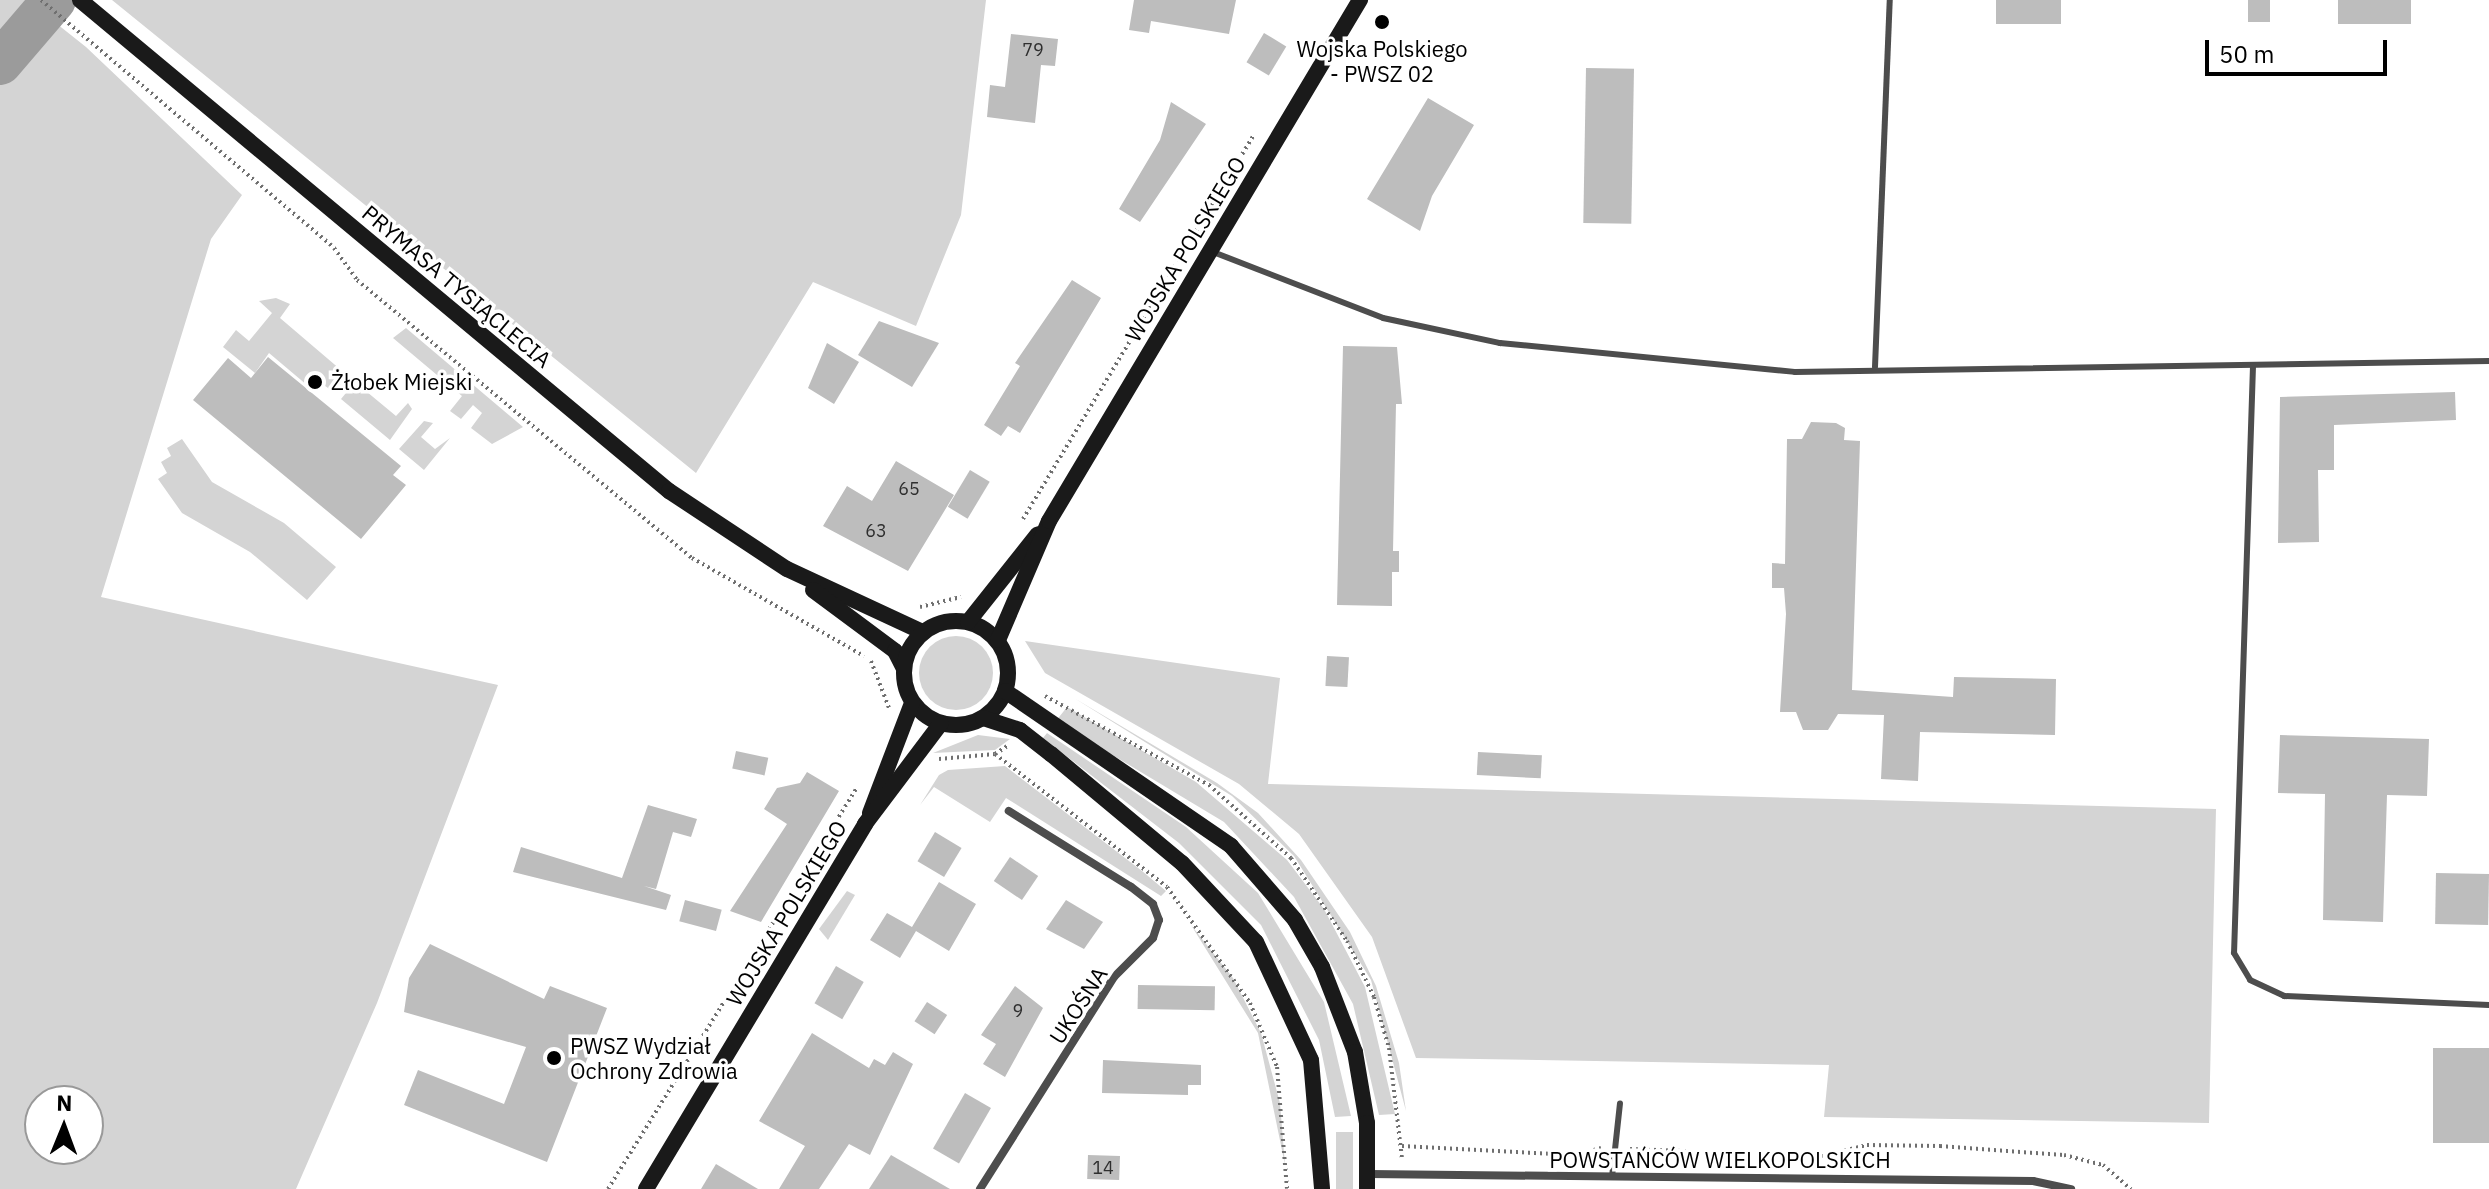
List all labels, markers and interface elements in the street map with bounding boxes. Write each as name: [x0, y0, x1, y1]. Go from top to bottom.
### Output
marker: Wojska Polskiego - PWSZ 02: [1373, 13, 1391, 31]
scale bar: [2209, 24, 2391, 74]
place label: Wojska Polskiego - PWSZ 02: [1296, 35, 1468, 86]
text: 50 m: [2219, 38, 2274, 70]
house number: 79: [1022, 39, 1044, 61]
street label: WOJSKA POLSKIEGO: [1119, 152, 1251, 346]
street label: PRYMASA TYSIĄCLECIA: [357, 199, 557, 373]
place label: Żłobek Miejski: [331, 369, 473, 395]
marker: Żłobek Miejski: [306, 373, 324, 391]
house number: 65: [898, 478, 920, 500]
house number: 63: [865, 520, 887, 542]
street label: WOJSKA POLSKIEGO: [720, 816, 852, 1010]
street label: UKOŚNA: [1043, 962, 1113, 1048]
house number: 9: [1013, 1000, 1023, 1022]
place label: PWSZ Wydział Ochrony Zdrowia: [570, 1032, 738, 1084]
marker: PWSZ Wydział Ochrony Zdrowia: [545, 1049, 563, 1067]
north arrow: [24, 1085, 104, 1165]
text: N: [56, 1088, 73, 1117]
street label: POWSTAŃCÓW WIELKOPOLSKICH: [1549, 1147, 1891, 1173]
house number: 14: [1092, 1157, 1114, 1179]

